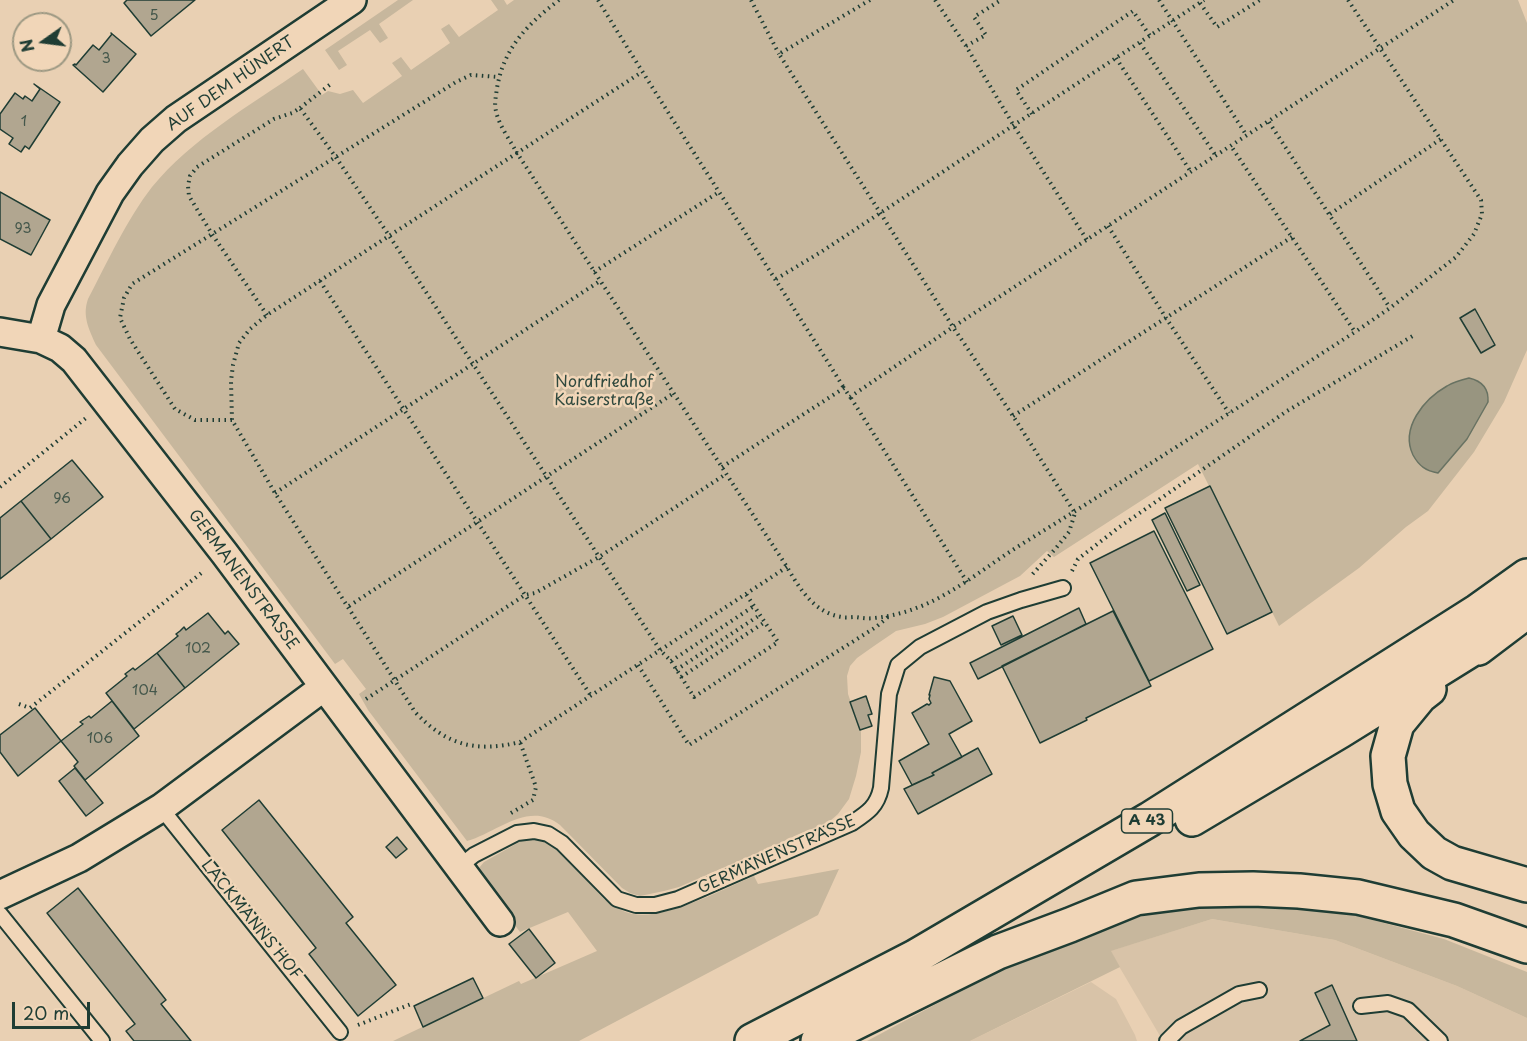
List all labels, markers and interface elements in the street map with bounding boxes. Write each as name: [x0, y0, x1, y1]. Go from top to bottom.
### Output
house number: 5: [149, 8, 159, 24]
north arrow: [12, 12, 72, 72]
street label: AUF DEM HÜNERT: [164, 33, 298, 135]
text: N: [13, 37, 40, 55]
house number: 3: [101, 51, 111, 67]
house number: 1: [21, 114, 27, 130]
house number: 93: [14, 221, 32, 237]
park label: Nordfriedhof Kaiserstraße: [554, 373, 654, 411]
house number: 96: [53, 491, 71, 507]
street label: GERMANENSTRASSE: [184, 506, 302, 654]
house number: 102: [185, 641, 211, 657]
house number: 104: [132, 683, 158, 699]
house number: 106: [87, 731, 113, 747]
road number: A 43: [1122, 809, 1172, 833]
street label: GERMANENSTRASSE: [695, 811, 859, 899]
street label: LACKMANNS HOF: [197, 856, 305, 984]
scale bar: [15, 990, 93, 1028]
text: 20 m: [23, 999, 69, 1026]

